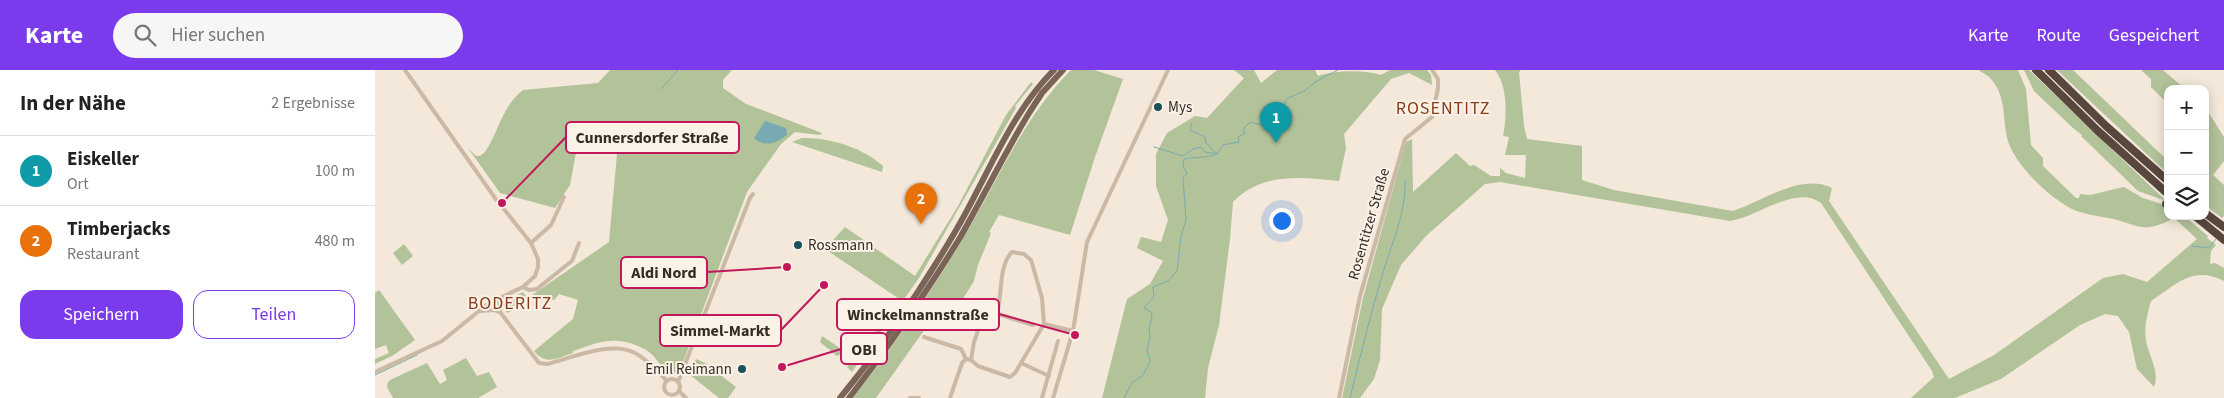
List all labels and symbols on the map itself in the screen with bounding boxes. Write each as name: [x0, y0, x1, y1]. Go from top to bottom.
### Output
district label: ROSENTITZ: [1396, 96, 1490, 121]
place label: Mys: [1168, 97, 1192, 118]
marker: Mys: [1152, 101, 1164, 113]
pin: 1: [1260, 102, 1292, 143]
callout: Cunnersdorfer Straße: [566, 122, 739, 153]
text: Cunnersdorfer Straße: [575, 127, 729, 149]
street label: Rosentitzer Straße: [1343, 166, 1395, 282]
pin: 2: [905, 183, 937, 224]
your location: [1269, 208, 1295, 234]
place label: Rossmann: [808, 235, 873, 256]
marker: Rossmann: [792, 239, 804, 251]
callout: Aldi Nord: [621, 257, 707, 288]
text: Aldi Nord: [630, 262, 697, 284]
district label: BODERITZ: [468, 291, 552, 316]
callout: Winckelmannstraße: [837, 299, 999, 330]
text: Winckelmannstraße: [847, 304, 989, 326]
callout: Simmel-Markt: [660, 315, 781, 346]
text: Simmel-Markt: [670, 320, 770, 342]
callout: OBI: [841, 333, 887, 364]
text: OBI: [851, 339, 877, 361]
place label: Emil Reimann: [645, 359, 732, 380]
marker: Emil Reimann: [736, 363, 748, 375]

